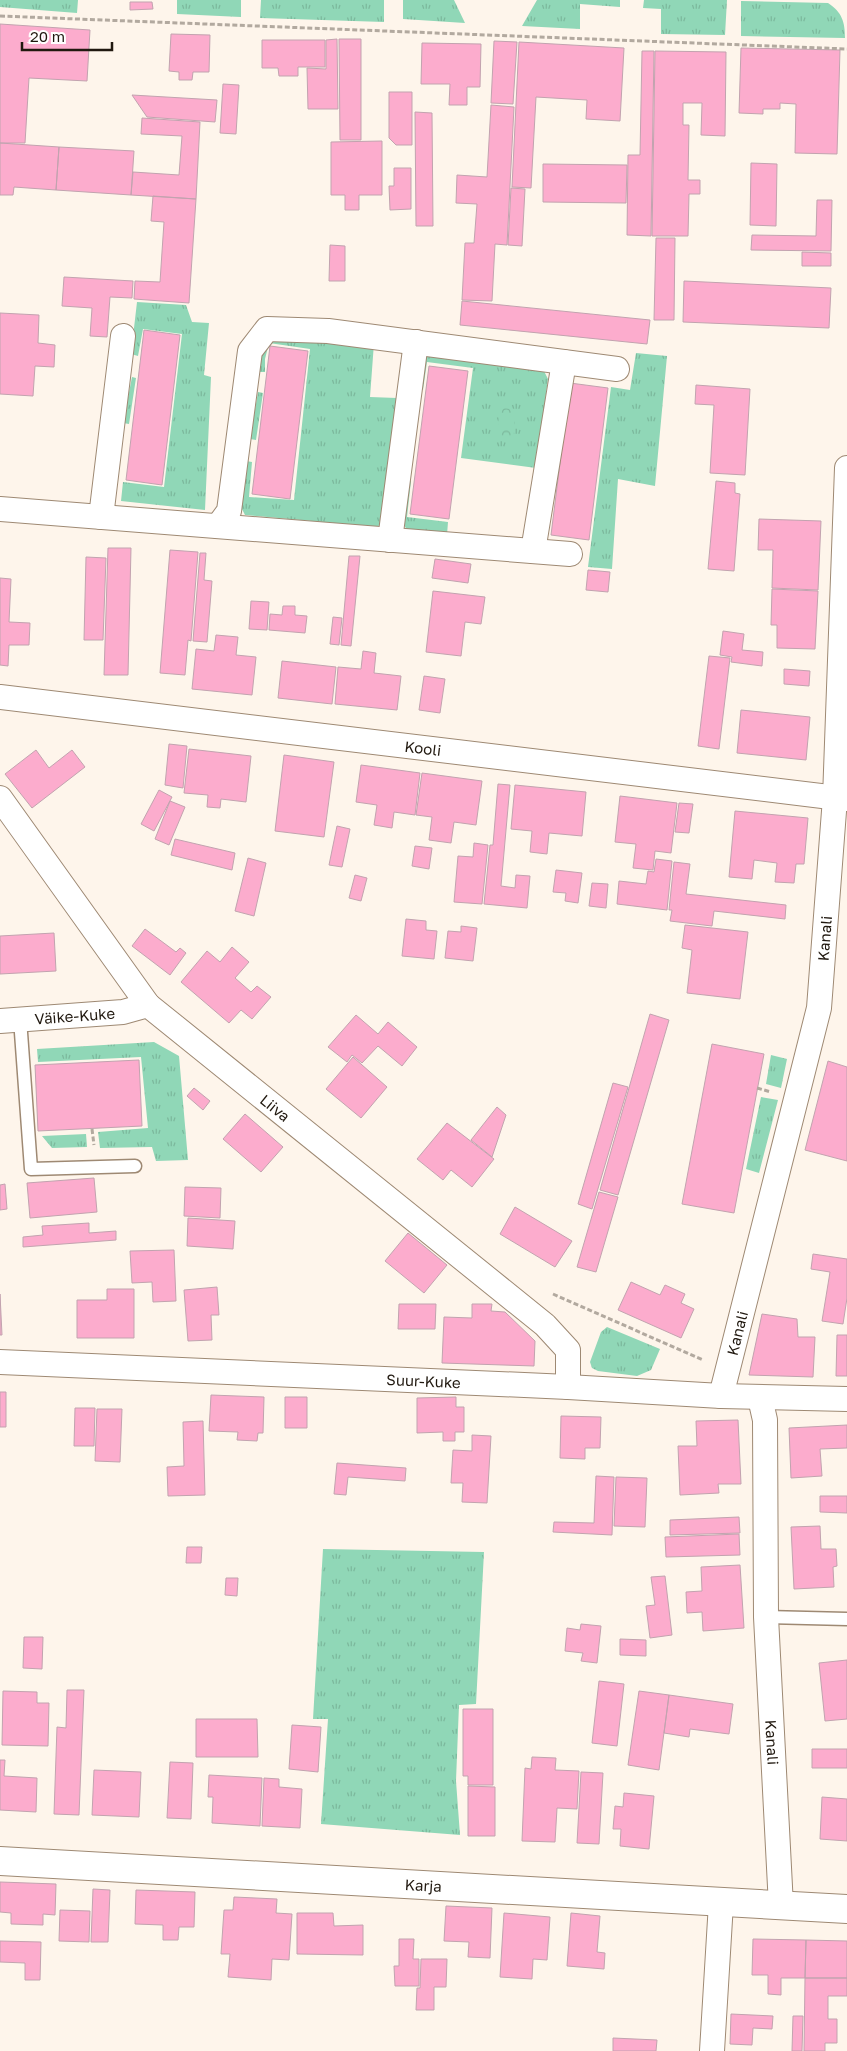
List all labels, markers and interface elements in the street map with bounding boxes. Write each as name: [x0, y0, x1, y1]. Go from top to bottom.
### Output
scale bar: [22, 20, 112, 52]
text: 20 m: [30, 27, 65, 45]
street label: Kooli: [404, 737, 442, 759]
street label: Kanali: [814, 915, 835, 962]
street label: Väike-Kuke: [34, 1004, 116, 1027]
street label: Liiva: [257, 1090, 294, 1125]
street label: Kanali: [723, 1309, 751, 1357]
street label: Suur-Kuke: [386, 1370, 461, 1391]
street label: Kanali: [762, 1719, 783, 1765]
street label: Karja: [404, 1875, 442, 1895]

